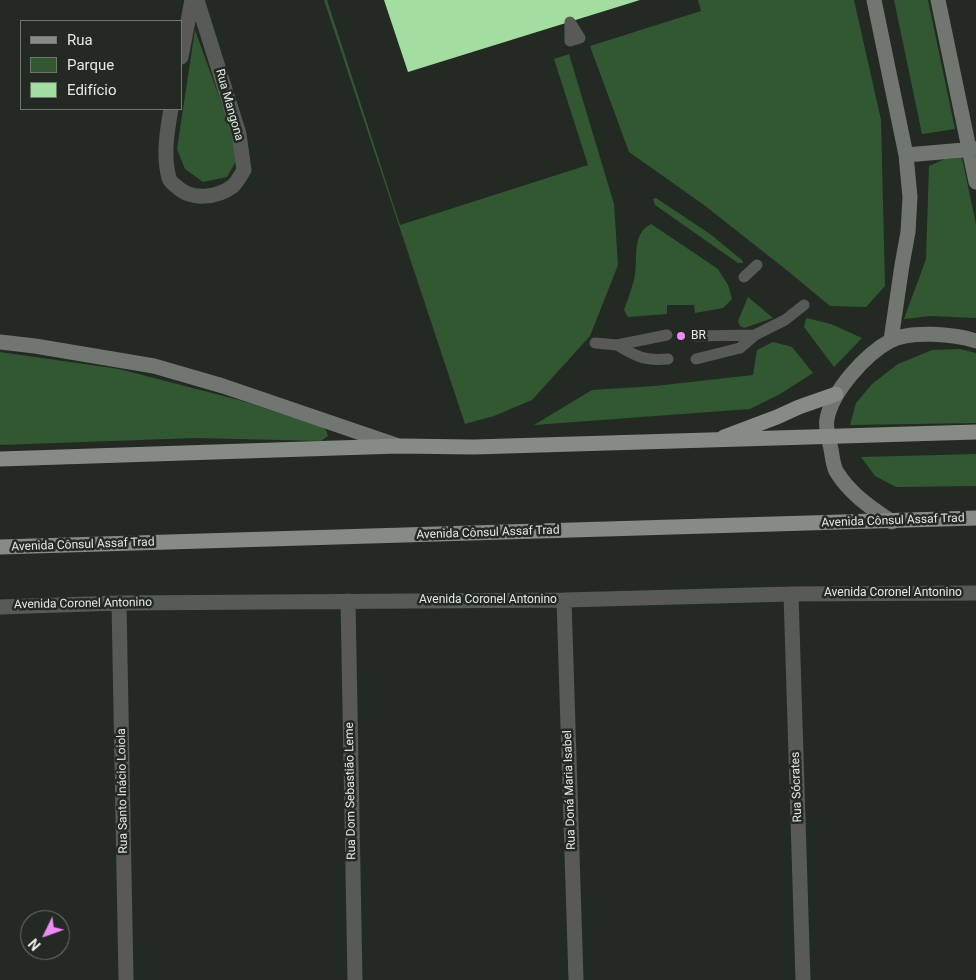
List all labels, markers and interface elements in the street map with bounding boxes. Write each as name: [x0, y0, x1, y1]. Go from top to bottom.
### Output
legend: [20, 20, 182, 110]
text: Rua: [67, 31, 93, 49]
text: Parque: [67, 56, 114, 74]
street label: Rua Mangona: [212, 68, 246, 142]
text: Edifício: [67, 81, 116, 99]
place label: BR: [691, 329, 706, 343]
marker: BR: [675, 330, 687, 342]
street label: Avenida Cônsul Assaf Trad: [821, 511, 965, 531]
street label: Avenida Cônsul Assaf Trad: [416, 523, 560, 543]
street label: Avenida Cônsul Assaf Trad: [11, 535, 155, 555]
street label: Avenida Coronel Antonino: [824, 586, 962, 600]
street label: Avenida Coronel Antonino: [419, 593, 557, 607]
street label: Avenida Coronel Antonino: [14, 596, 152, 612]
street label: Rua Dom Sebastião Leme: [343, 722, 359, 860]
street label: Rua Santo Inácio Loiola: [115, 728, 131, 854]
street label: Rua Doná Maria Isabel: [561, 730, 579, 850]
street label: Rua Sócrates: [789, 751, 805, 823]
north arrow: [20, 910, 70, 960]
text: N: [25, 935, 44, 953]

